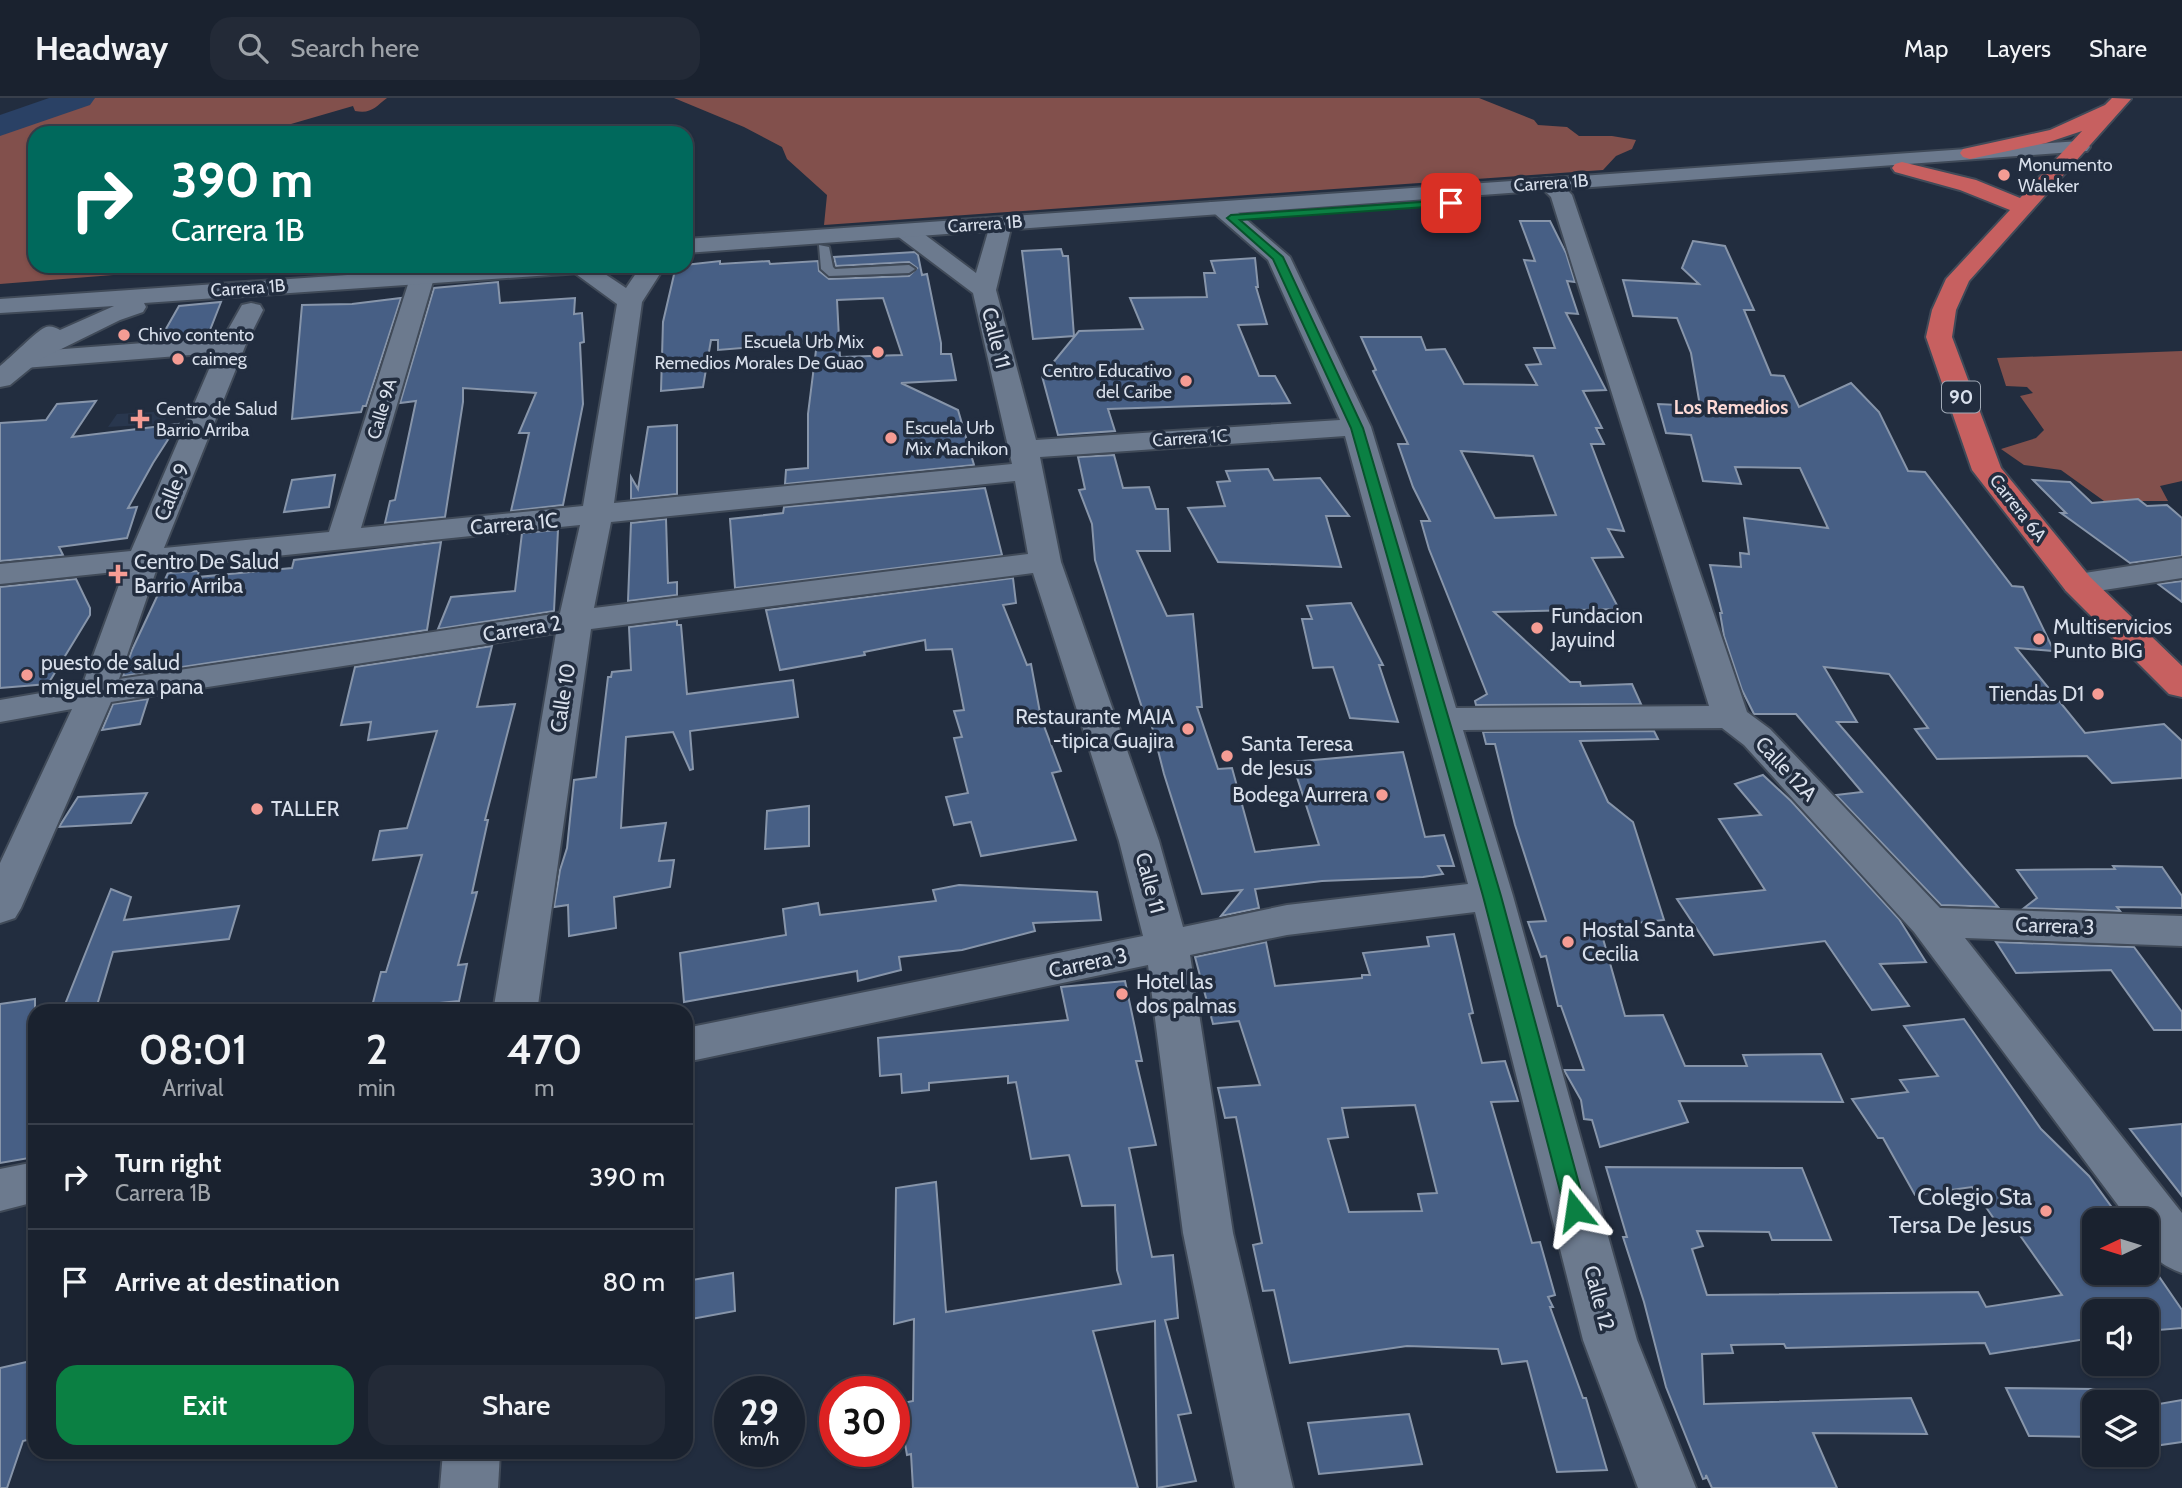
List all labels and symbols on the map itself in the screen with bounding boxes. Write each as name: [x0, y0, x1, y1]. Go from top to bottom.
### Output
place label: Monumento Waleker: [2018, 154, 2113, 197]
marker: Monumento Waleker: [1996, 167, 2012, 183]
street label: Carrera 1B: [1513, 169, 1589, 197]
pin: [1421, 173, 1481, 233]
street label: Carrera 1B: [947, 210, 1023, 238]
street label: Carrera 1B: [210, 274, 286, 302]
street label: Calle 11: [977, 305, 1016, 371]
place label: Chivo contento: [138, 324, 254, 346]
marker: Chivo contento: [116, 327, 132, 343]
place label: Escuela Urb Mix Remedios Morales De Guao: [654, 331, 864, 374]
marker: Escuela Urb Mix Remedios Morales De Guao: [870, 344, 886, 360]
place label: caimeg: [192, 348, 248, 370]
marker: caimeg: [170, 351, 186, 367]
place label: Centro Educativo del Caribe: [1042, 360, 1172, 403]
marker: Centro Educativo del Caribe: [1178, 373, 1194, 389]
street label: Calle 9A: [362, 376, 402, 442]
road number: 90: [1942, 382, 1980, 412]
district label: Los Remedios: [1674, 396, 1788, 419]
place label: Centro de Salud Barrio Arriba: [156, 398, 278, 441]
marker: Centro de Salud Barrio Arriba: [130, 409, 150, 429]
place label: Escuela Urb Mix Machikon: [905, 417, 1008, 460]
street label: Carrera 1C: [1152, 424, 1228, 452]
marker: Escuela Urb Mix Machikon: [883, 430, 899, 446]
street label: Calle 9: [148, 459, 195, 524]
street label: Carrera 6A: [1985, 470, 2051, 546]
street label: Carrera 1C: [469, 507, 559, 540]
place label: Centro De Salud Barrio Arriba: [134, 549, 279, 598]
marker: Centro De Salud Barrio Arriba: [108, 564, 128, 584]
place label: Fundacion Jayuind: [1550, 603, 1643, 652]
street label: Carrera 2: [481, 610, 563, 647]
place label: Multiservicios Punto BIG: [2053, 614, 2173, 663]
marker: Fundacion Jayuind: [1529, 620, 1545, 636]
marker: Multiservicios Punto BIG: [2031, 631, 2047, 647]
place label: puesto de salud miguel meza pana: [41, 650, 203, 699]
street label: Calle 10: [545, 661, 580, 734]
marker: puesto de salud miguel meza pana: [19, 667, 35, 683]
place label: Tiendas D1: [1989, 681, 2084, 706]
marker: Tiendas D1: [2090, 686, 2106, 702]
place label: Restaurante MAIA -tipica Guajira: [1015, 704, 1174, 754]
marker: Restaurante MAIA -tipica Guajira: [1180, 721, 1196, 737]
place label: Santa Teresa de Jesus: [1241, 731, 1353, 780]
street label: Calle 12A: [1750, 731, 1823, 806]
marker: Santa Teresa de Jesus: [1219, 748, 1235, 764]
place label: Bodega Aurrera: [1232, 782, 1368, 807]
marker: Bodega Aurrera: [1374, 787, 1390, 803]
place label: TALLER: [271, 796, 340, 821]
marker: TALLER: [249, 801, 265, 817]
street label: Calle 11: [1130, 850, 1171, 916]
street label: Carrera 3: [2015, 912, 2095, 939]
place label: Hostal Santa Cecilia: [1582, 917, 1695, 966]
marker: Hostal Santa Cecilia: [1560, 934, 1576, 950]
street label: Carrera 3: [1046, 942, 1129, 983]
place label: Hotel las dos palmas: [1136, 969, 1237, 1018]
marker: Hotel las dos palmas: [1114, 986, 1130, 1002]
position arrow: [1538, 1173, 1612, 1247]
place label: Colegio Sta Tersa De Jesus: [1889, 1182, 2032, 1239]
marker: Colegio Sta Tersa De Jesus: [2038, 1203, 2054, 1219]
north arrow: [2082, 1208, 2160, 1284]
street label: Calle 12: [1579, 1263, 1620, 1333]
speed limit sign: 30: [819, 1376, 910, 1467]

